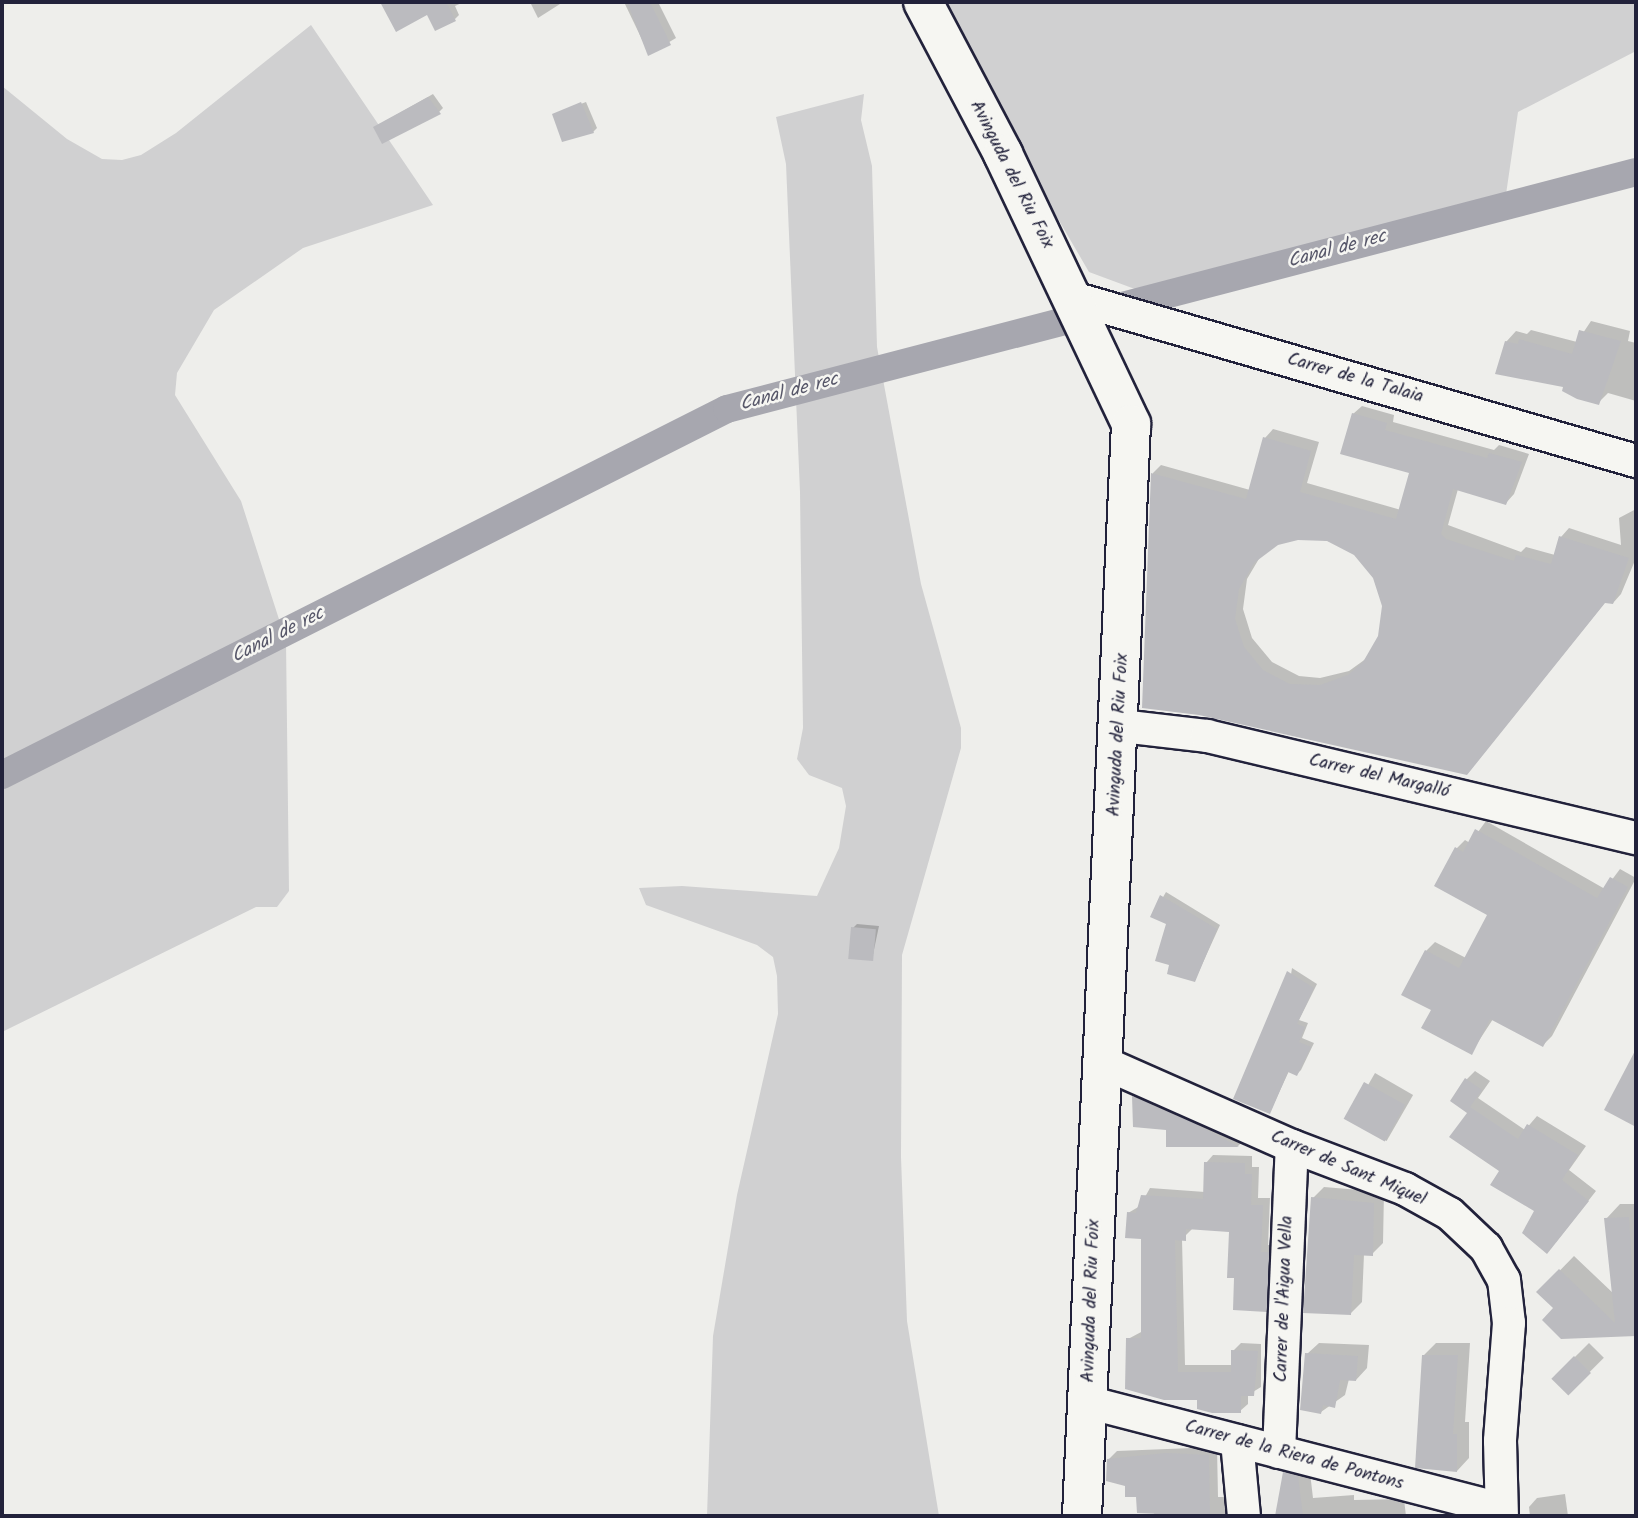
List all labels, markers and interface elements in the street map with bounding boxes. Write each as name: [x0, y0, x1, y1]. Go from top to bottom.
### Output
street label: Avinguda del Riu Foix: [964, 97, 1058, 253]
water label: Canal de rec: [1285, 226, 1389, 274]
street label: Carrer de la Talaia: [1285, 349, 1425, 409]
water label: Canal de rec: [737, 369, 841, 417]
water label: Canal de rec: [228, 603, 328, 669]
street label: Avinguda del Riu Foix: [1104, 653, 1134, 817]
street label: Carrer del Margalló: [1307, 750, 1451, 804]
street label: Carrer de Sant Miquel: [1267, 1126, 1429, 1212]
street label: Carrer de l'Aigua Vella: [1271, 1215, 1299, 1383]
street label: Avinguda del Riu Foix: [1078, 1219, 1106, 1383]
street label: Carrer de la Riera de Pontons: [1182, 1416, 1406, 1496]

